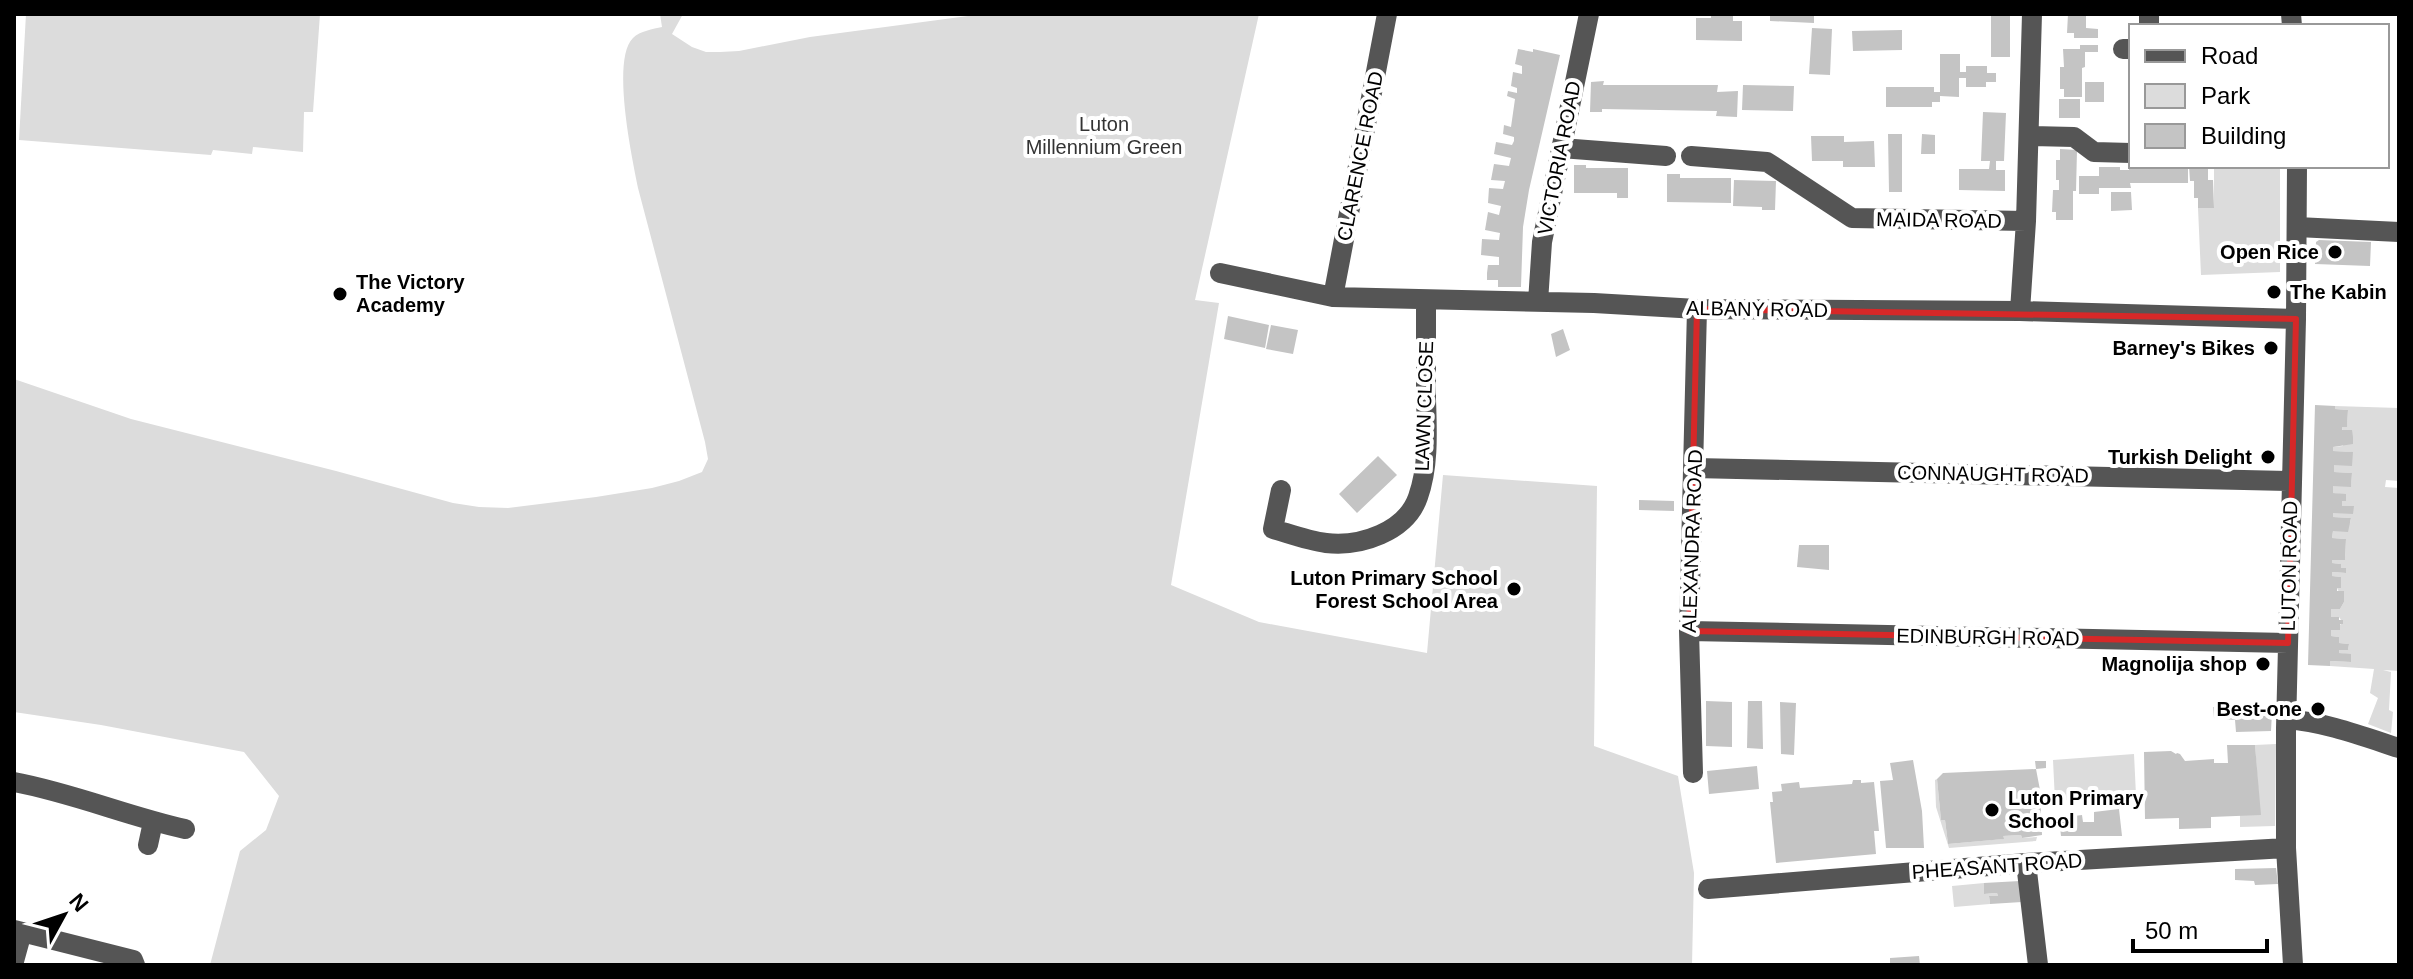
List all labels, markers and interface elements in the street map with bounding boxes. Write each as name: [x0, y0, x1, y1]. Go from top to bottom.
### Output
legend: [2129, 24, 2389, 168]
text: Road: [2201, 42, 2258, 69]
street label: CLARENCE ROAD: [1333, 69, 1387, 243]
street label: VICTORIA ROAD: [1533, 79, 1585, 237]
text: Park: [2201, 82, 2251, 109]
park label: Luton Millennium Green: [1026, 113, 1182, 158]
text: Building: [2201, 122, 2286, 149]
street label: MAIDA ROAD: [1876, 208, 2002, 232]
place label: Open Rice: [2220, 241, 2319, 263]
marker: Open Rice: [2326, 243, 2344, 261]
place label: The Victory Academy: [356, 271, 465, 316]
place label: The Kabin: [2290, 281, 2387, 303]
marker: The Kabin: [2265, 283, 2283, 301]
marker: The Victory Academy: [331, 285, 349, 303]
street label: ALBANY ROAD: [1686, 297, 1828, 321]
place label: Barney's Bikes: [2112, 337, 2255, 359]
marker: Barney's Bikes: [2262, 339, 2280, 357]
street label: LAWN CLOSE: [1411, 340, 1437, 472]
place label: Turkish Delight: [2108, 446, 2252, 468]
marker: Turkish Delight: [2259, 448, 2277, 466]
street label: ALEXANDRA ROAD: [1678, 449, 1706, 633]
street label: CONNAUGHT ROAD: [1897, 461, 2089, 487]
street label: LUTON ROAD: [2277, 500, 2301, 632]
place label: Luton Primary School Forest School Area: [1290, 567, 1499, 612]
marker: Luton Primary School Forest School Area: [1505, 580, 1523, 598]
street label: EDINBURGH ROAD: [1896, 624, 2080, 650]
place label: Magnolija shop: [2101, 653, 2247, 675]
marker: Magnolija shop: [2254, 655, 2272, 673]
place label: Best-one: [2216, 698, 2302, 720]
marker: Best-one: [2309, 700, 2327, 718]
place label: Luton Primary School: [2008, 787, 2144, 832]
marker: Luton Primary School: [1983, 801, 2001, 819]
street label: PHEASANT ROAD: [1911, 849, 2083, 883]
north arrow: [24, 875, 104, 955]
text: N: [64, 888, 94, 917]
scale bar: [2133, 903, 2267, 953]
text: 50 m: [2145, 917, 2198, 944]

